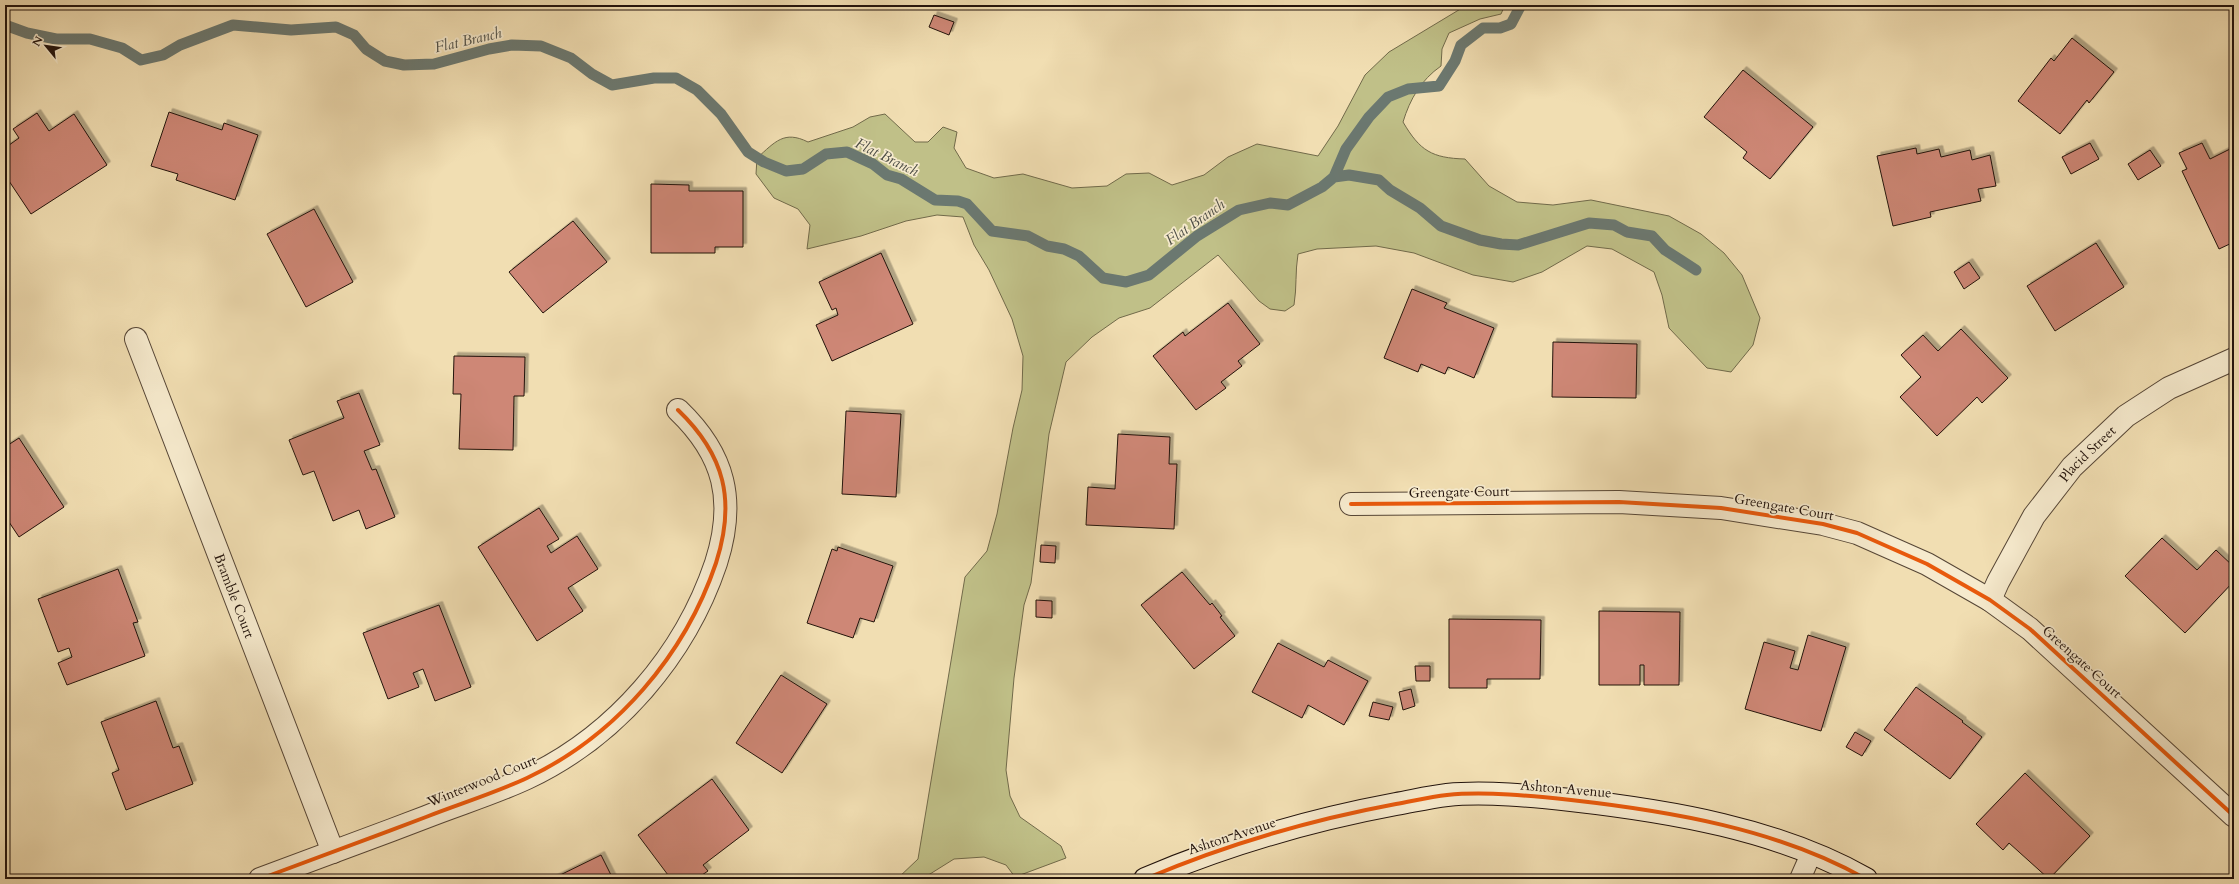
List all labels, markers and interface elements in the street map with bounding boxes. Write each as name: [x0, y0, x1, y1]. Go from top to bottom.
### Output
water label: Flat Branch: [433, 22, 504, 57]
north arrow: [26, 26, 66, 66]
text: N: [29, 33, 47, 49]
water label: Flat Branch: [852, 133, 923, 181]
water label: Flat Branch: [1161, 194, 1229, 250]
street label: Placid Street: [2054, 421, 2120, 486]
street label: Greengate Court: [1408, 482, 1510, 502]
street label: Greengate Court: [1733, 489, 1836, 525]
street label: Bramble Court: [210, 551, 260, 641]
street label: Greengate Court: [2038, 621, 2126, 703]
street label: Winterwood Court: [424, 750, 540, 812]
street label: Ashton Avenue: [1520, 776, 1612, 802]
street label: Ashton Avenue: [1186, 813, 1278, 859]

